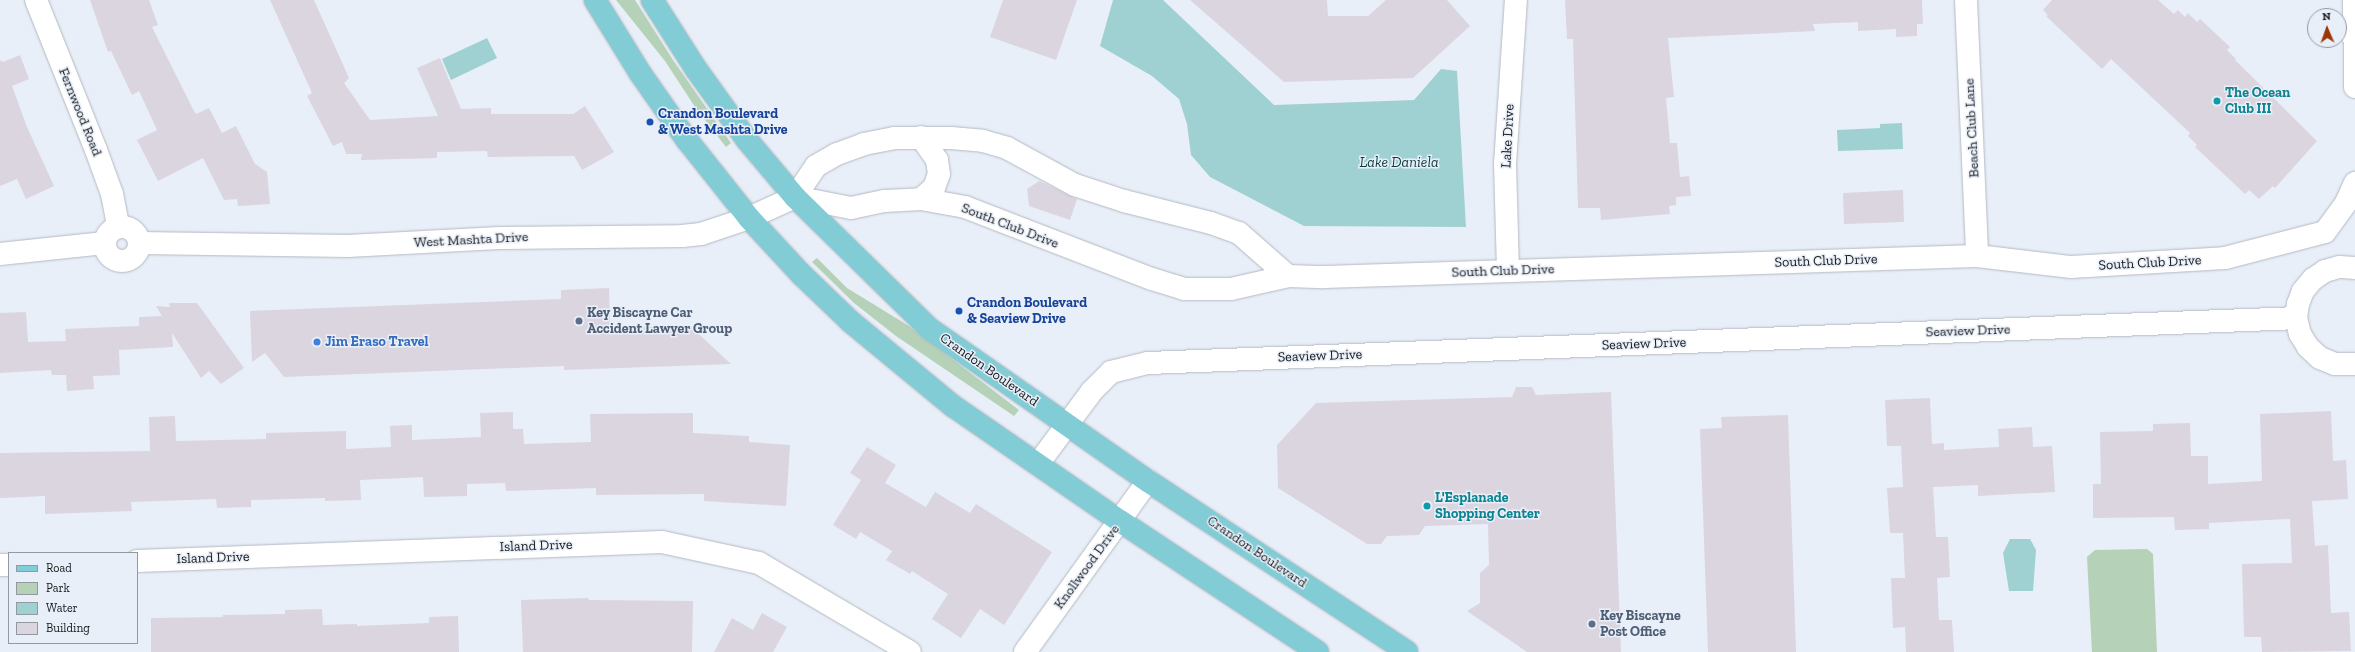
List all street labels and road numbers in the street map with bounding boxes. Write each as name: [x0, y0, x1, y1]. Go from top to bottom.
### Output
street label: Fernwood Road: [55, 65, 105, 159]
street label: Beach Club Lane: [1961, 78, 1983, 178]
street label: Lake Drive: [1498, 104, 1518, 168]
street label: South Club Drive: [959, 200, 1061, 252]
street label: West Mashta Drive: [413, 229, 529, 251]
street label: South Club Drive: [1774, 251, 1878, 271]
street label: South Club Drive: [2098, 252, 2202, 274]
street label: South Club Drive: [1451, 261, 1555, 281]
street label: Seaview Drive: [1925, 321, 2011, 341]
street label: Crandon Boulevard: [936, 330, 1042, 410]
street label: Seaview Drive: [1601, 334, 1687, 354]
street label: Seaview Drive: [1277, 346, 1363, 366]
street label: Crandon Boulevard: [1204, 512, 1310, 592]
street label: Knollwood Drive: [1051, 522, 1123, 612]
street label: Island Drive: [499, 536, 573, 556]
street label: Island Drive: [176, 548, 250, 568]

